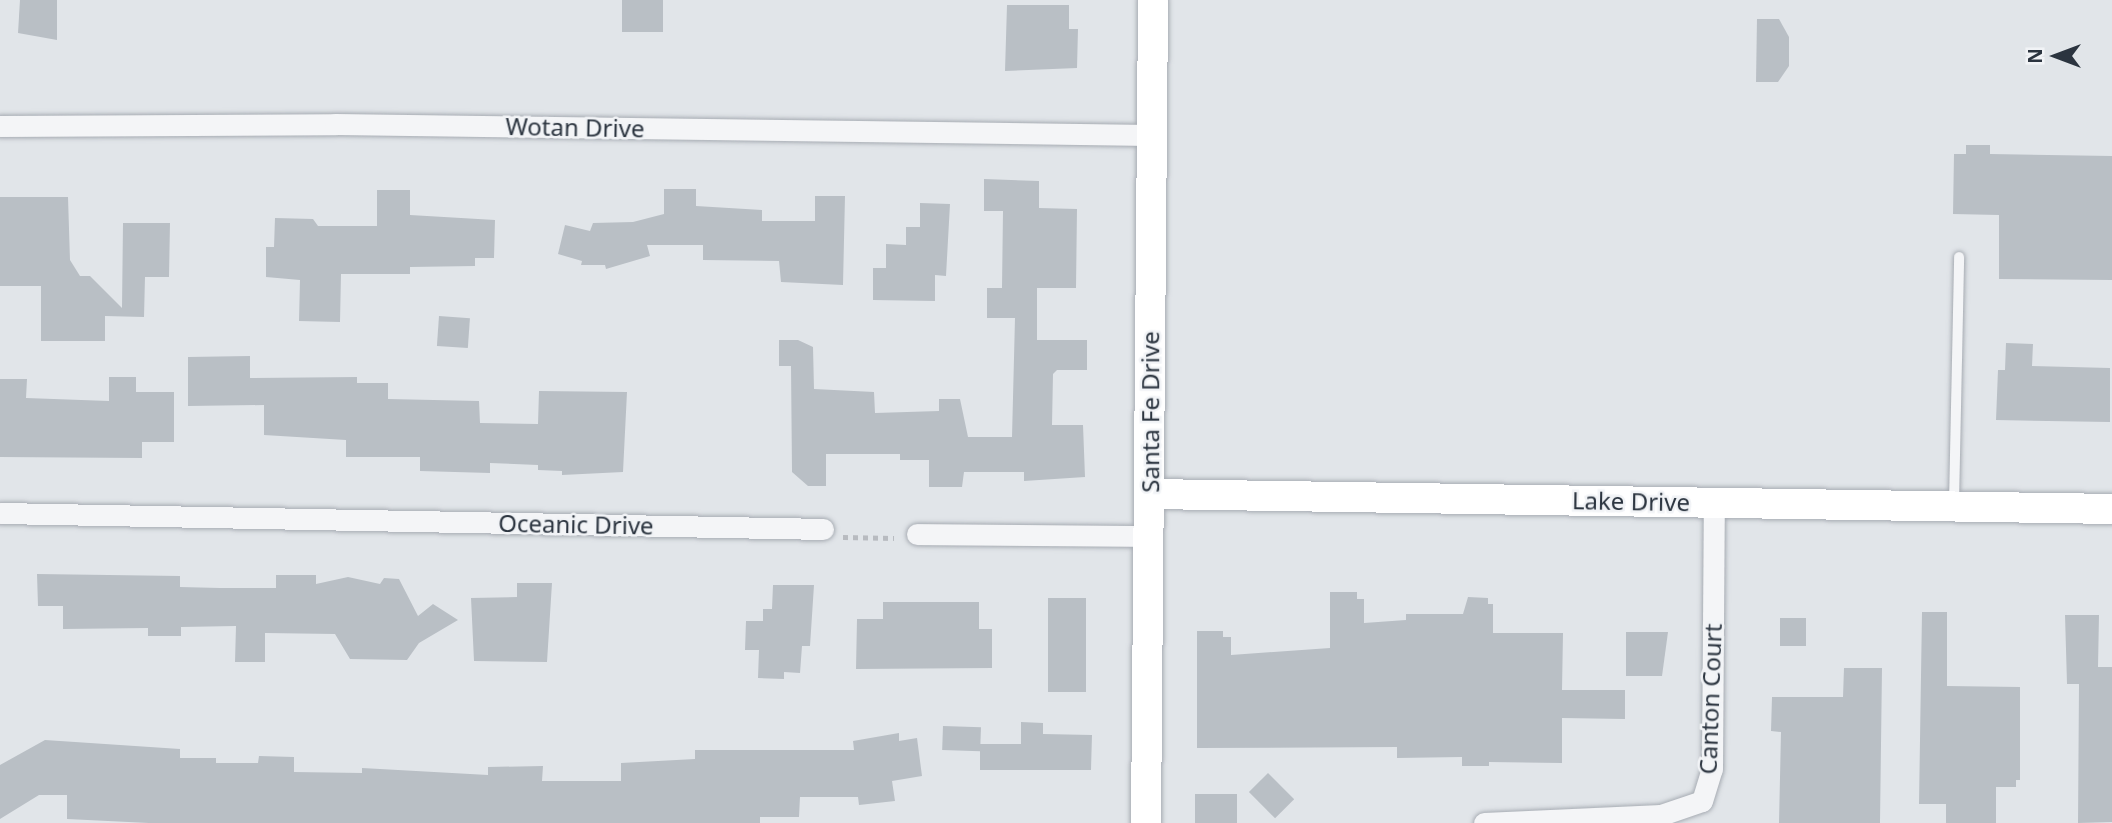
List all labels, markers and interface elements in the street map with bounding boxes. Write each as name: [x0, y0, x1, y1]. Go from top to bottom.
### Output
north arrow: [2021, 21, 2091, 91]
text: N: [2022, 48, 2048, 64]
street label: Wotan Drive: [505, 111, 645, 143]
street label: Santa Fe Drive: [1136, 331, 1164, 493]
street label: Lake Drive: [1572, 486, 1690, 516]
street label: Oceanic Drive: [498, 508, 654, 540]
street label: Canton Court: [1693, 623, 1727, 775]

